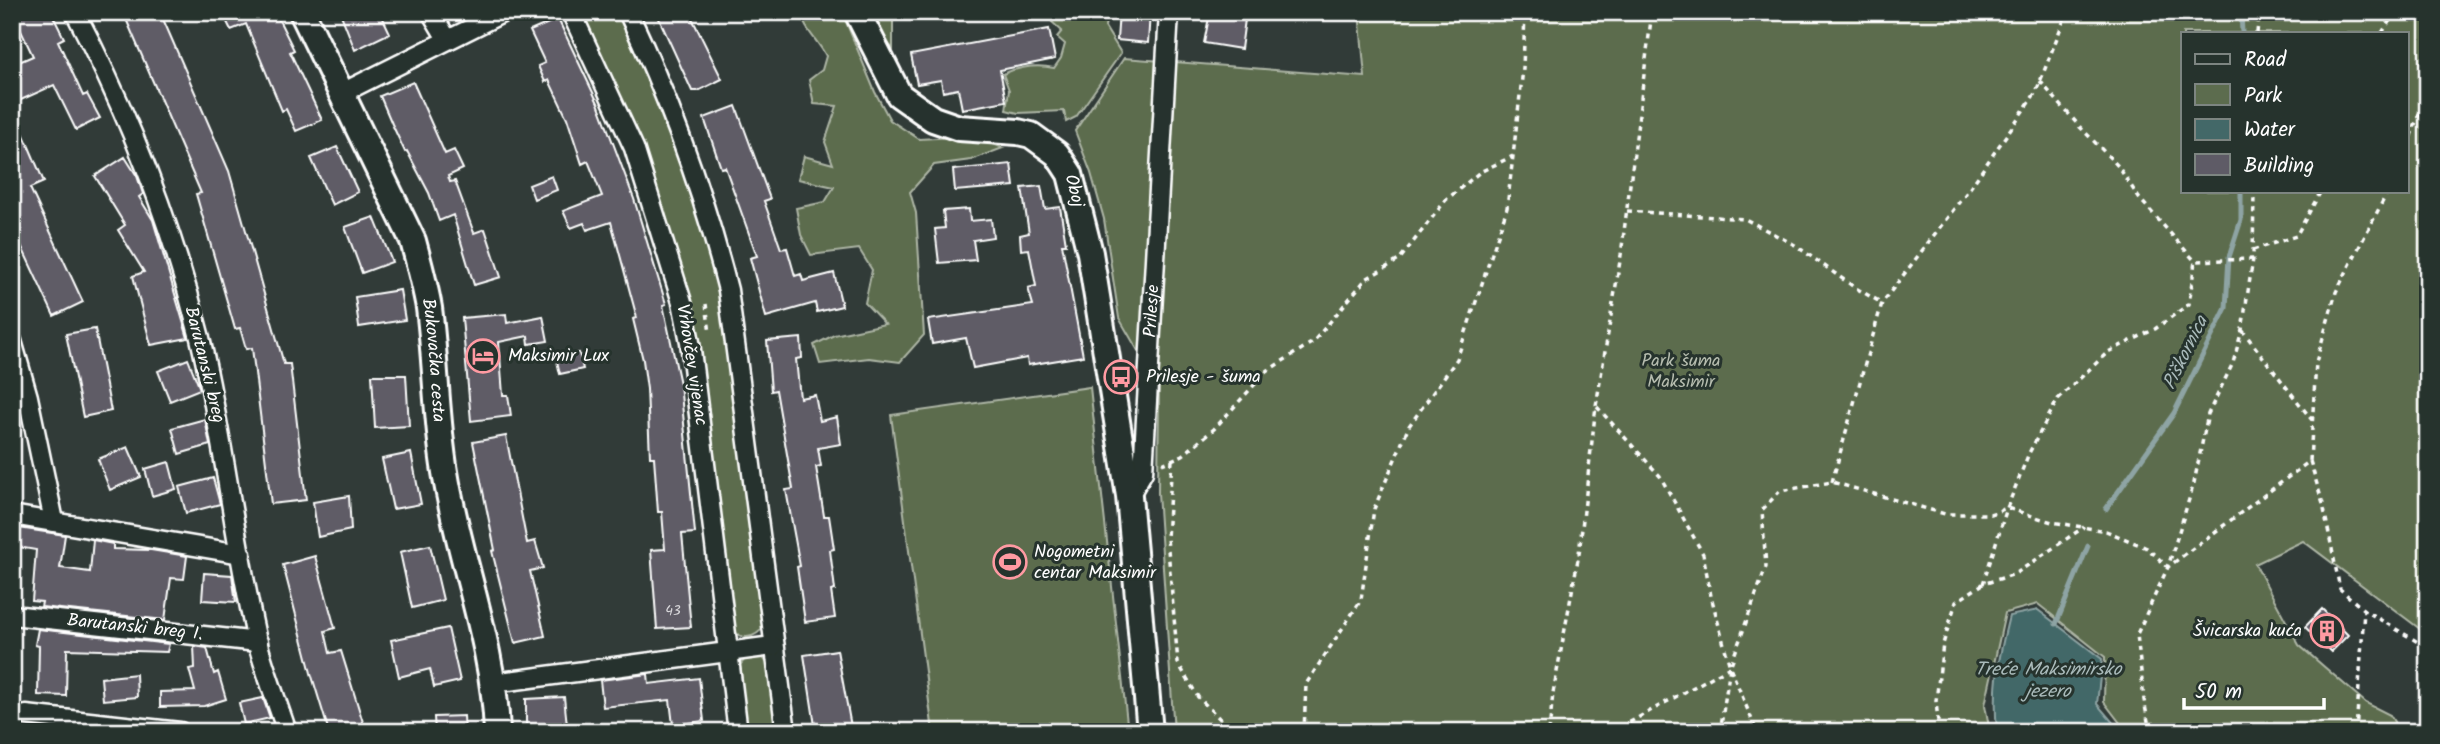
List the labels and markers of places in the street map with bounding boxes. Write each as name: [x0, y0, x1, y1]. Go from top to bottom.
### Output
hotel icon: Maksimir Lux: [464, 337, 502, 375]
place label: Maksimir Lux: [508, 342, 609, 371]
bus stop icon: Prilesje - šuma: [1102, 358, 1140, 396]
place label: Prilesje - šuma: [1146, 363, 1261, 392]
place label: Nogometni centar Maksimir: [1034, 538, 1157, 588]
sports icon: Nogometni centar Maksimir: [991, 543, 1029, 581]
building icon: Švicarska kuća: [2308, 612, 2346, 650]
place label: Švicarska kuća: [2193, 617, 2302, 646]

